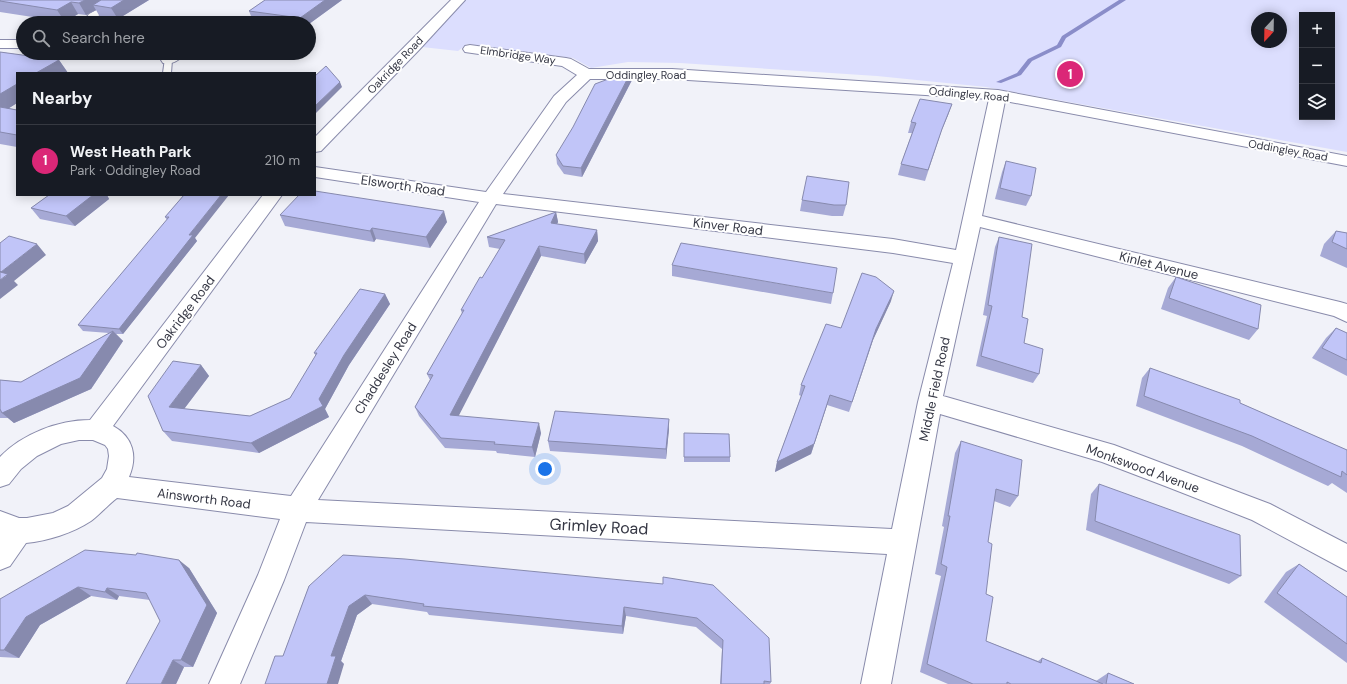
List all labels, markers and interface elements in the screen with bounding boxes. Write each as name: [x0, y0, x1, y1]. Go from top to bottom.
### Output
north arrow: [1251, 12, 1287, 48]
map controls: [1299, 12, 1335, 120]
button: +: [1299, 12, 1335, 48]
search box: [16, 16, 316, 60]
icon: search: [30, 27, 52, 49]
text: Search here: [62, 28, 145, 48]
street label: Oakridge Road: [364, 33, 426, 97]
street label: Elmbridge Way: [479, 43, 557, 67]
button: −: [1299, 48, 1335, 84]
pin: 1: [1057, 59, 1083, 89]
street label: Oddingley Road: [606, 68, 686, 82]
street label: Oddingley Road: [928, 84, 1010, 104]
button: layers: [1299, 84, 1335, 120]
text: Nearby: [32, 87, 92, 109]
street label: Oddingley Road: [1247, 136, 1329, 164]
text: West Heath Park: [70, 142, 191, 162]
text: 1: [43, 152, 47, 169]
text: 210 m: [265, 152, 300, 169]
text: Park · Oddingley Road: [70, 162, 200, 179]
street label: Elsworth Road: [360, 171, 446, 200]
street label: Kinver Road: [692, 214, 764, 239]
street label: Kinlet Avenue: [1118, 247, 1200, 284]
street label: Oakridge Road: [152, 272, 219, 353]
street label: Chaddesley Road: [350, 319, 420, 417]
street label: Middle Field Road: [915, 335, 954, 443]
street label: Monkswood Avenue: [1084, 440, 1202, 497]
your location: [535, 459, 555, 479]
street label: Ainsworth Road: [156, 484, 252, 513]
street label: Grimley Road: [549, 513, 649, 540]

